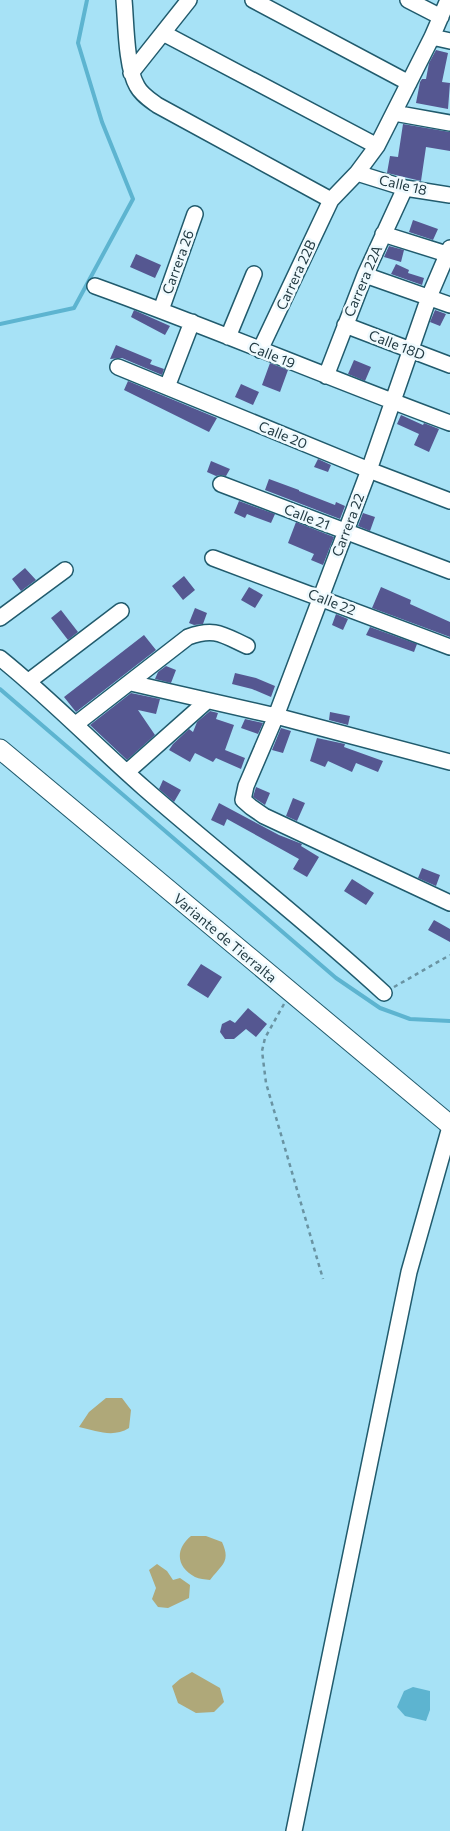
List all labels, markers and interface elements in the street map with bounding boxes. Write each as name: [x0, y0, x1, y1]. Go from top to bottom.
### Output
street label: Calle 18: [378, 171, 429, 198]
street label: Carrera 26: [158, 227, 197, 296]
street label: Carrera 22B: [272, 237, 319, 312]
street label: Carrera 22A: [340, 242, 385, 319]
street label: Calle 18D: [367, 326, 428, 363]
street label: Calle 19: [246, 338, 298, 372]
street label: Calle 20: [256, 417, 310, 452]
street label: Carrera 22: [328, 491, 367, 559]
street label: Calle 21: [282, 500, 333, 533]
street label: Calle 22: [306, 585, 359, 618]
street label: Variante de Tierralta: [170, 889, 280, 986]

